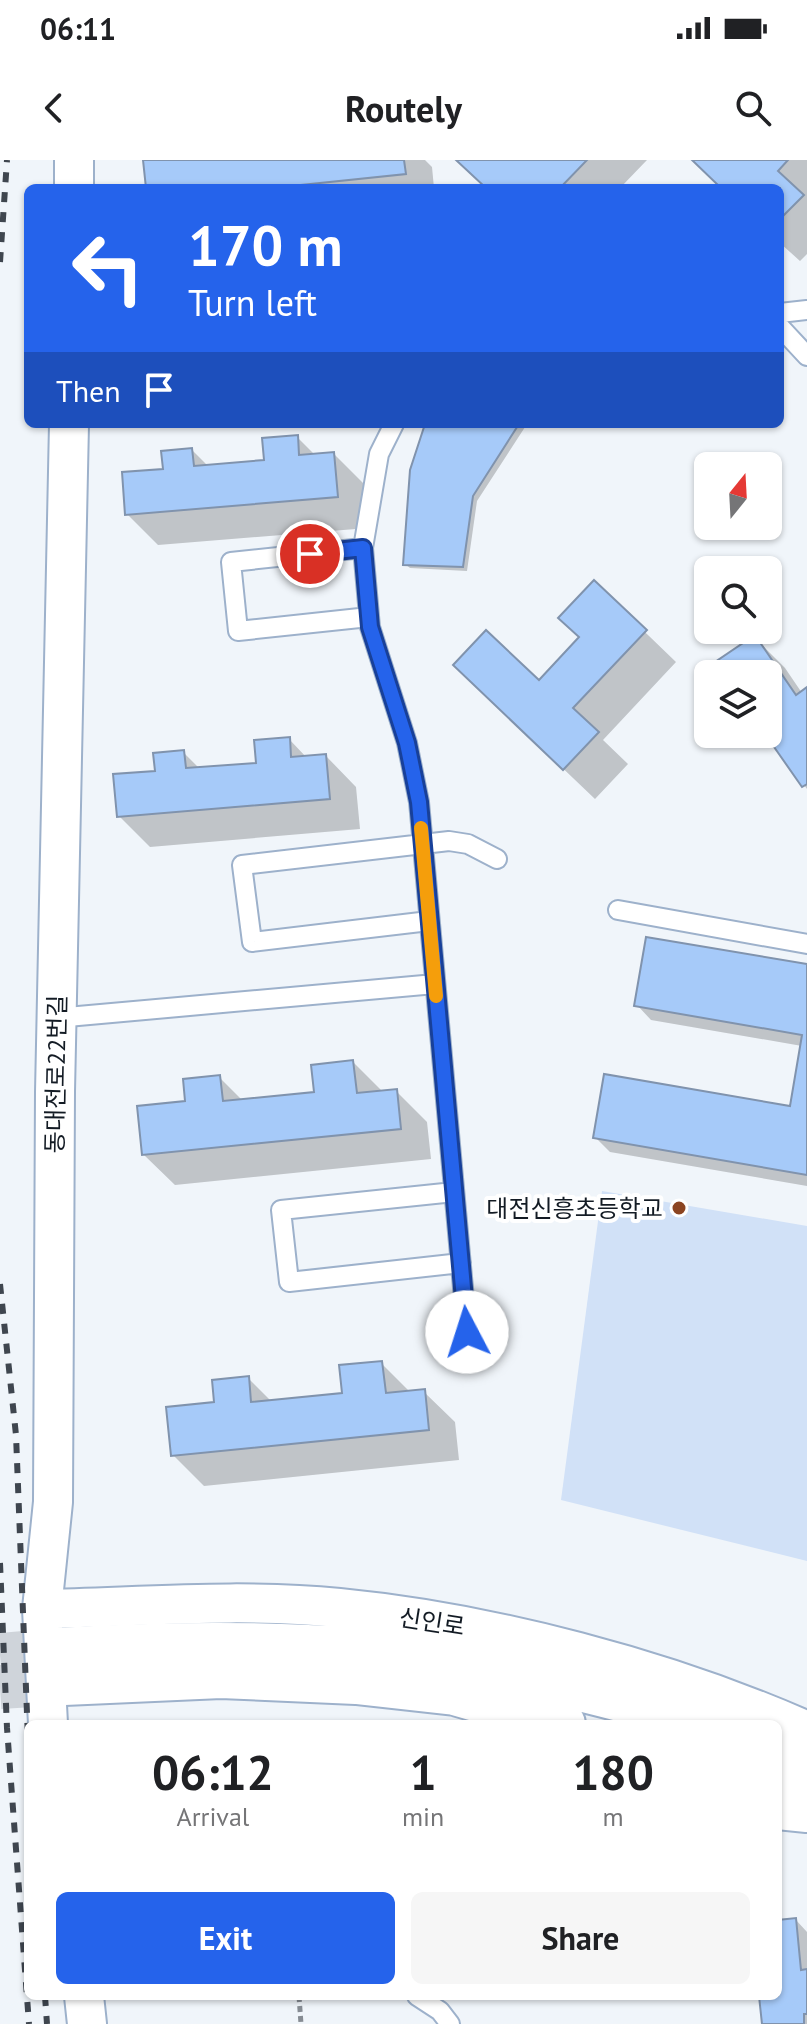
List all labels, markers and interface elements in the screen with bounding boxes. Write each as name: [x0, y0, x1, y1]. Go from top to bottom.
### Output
text: 06:11: [40, 9, 116, 48]
text: Routely: [345, 85, 462, 132]
icon: back: [32, 86, 76, 130]
icon: search: [731, 86, 775, 130]
text: 170 m: [188, 209, 343, 281]
icon: left: [56, 216, 160, 320]
text: Turn left: [188, 279, 317, 326]
icon: arrive: [137, 368, 181, 412]
text: Then: [56, 371, 121, 410]
north arrow: [694, 452, 782, 540]
map controls: [694, 452, 782, 748]
pin: [276, 520, 344, 588]
icon: arrive: [288, 532, 332, 576]
button: search: [694, 556, 782, 644]
button: layers: [694, 660, 782, 748]
street label: 동대전로22번길: [39, 994, 73, 1154]
place label: 대전신흥초등학교: [486, 1193, 663, 1224]
marker: 대전신흥초등학교: [670, 1199, 688, 1217]
position arrow: [425, 1290, 509, 1374]
street label: 신인로: [397, 1602, 467, 1642]
text: 06:12: [152, 1741, 274, 1803]
text: 1: [409, 1741, 437, 1803]
text: 180: [572, 1741, 654, 1803]
text: Arrival: [177, 1800, 249, 1833]
text: min: [402, 1800, 444, 1833]
text: m: [603, 1800, 624, 1833]
button: Exit: [56, 1892, 395, 1984]
button: Share: [411, 1892, 750, 1984]

